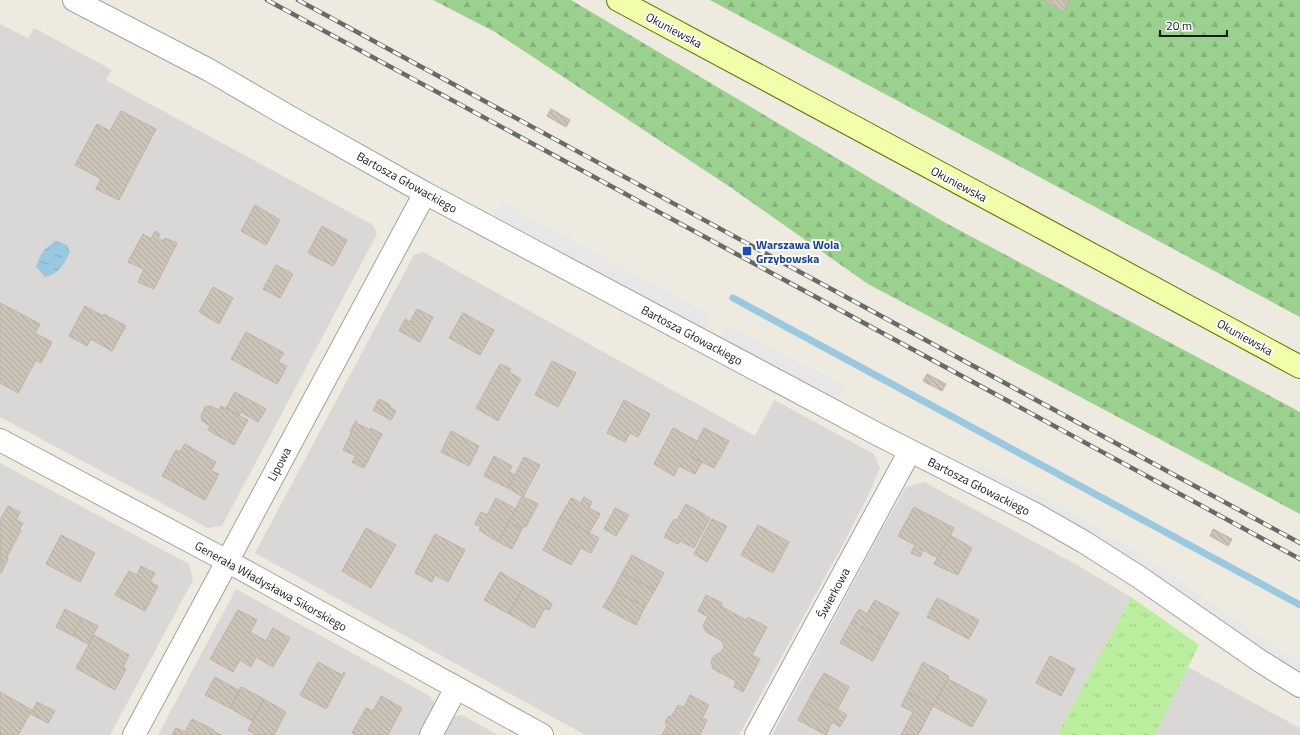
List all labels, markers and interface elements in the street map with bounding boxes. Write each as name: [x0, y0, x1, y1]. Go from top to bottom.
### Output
street label: Okuniewska: [642, 7, 706, 53]
scale bar: [1160, 12, 1227, 38]
text: 20 m: [1166, 16, 1192, 35]
street label: Bartosza Głowackiego: [353, 146, 461, 218]
street label: Okuniewska: [927, 161, 991, 207]
place label: Warszawa Wola Grzybowska: [756, 235, 840, 268]
marker: Warszawa Wola Grzybowska: [741, 245, 753, 257]
street label: Bartosza Głowackiego: [638, 300, 746, 370]
street label: Okuniewska: [1213, 314, 1277, 360]
street label: Lipowa: [262, 444, 296, 484]
street label: Bartosza Głowackiego: [925, 452, 1033, 520]
street label: Generała Władysława Sikorskiego: [191, 536, 351, 636]
street label: Świerkowa: [812, 564, 854, 622]

